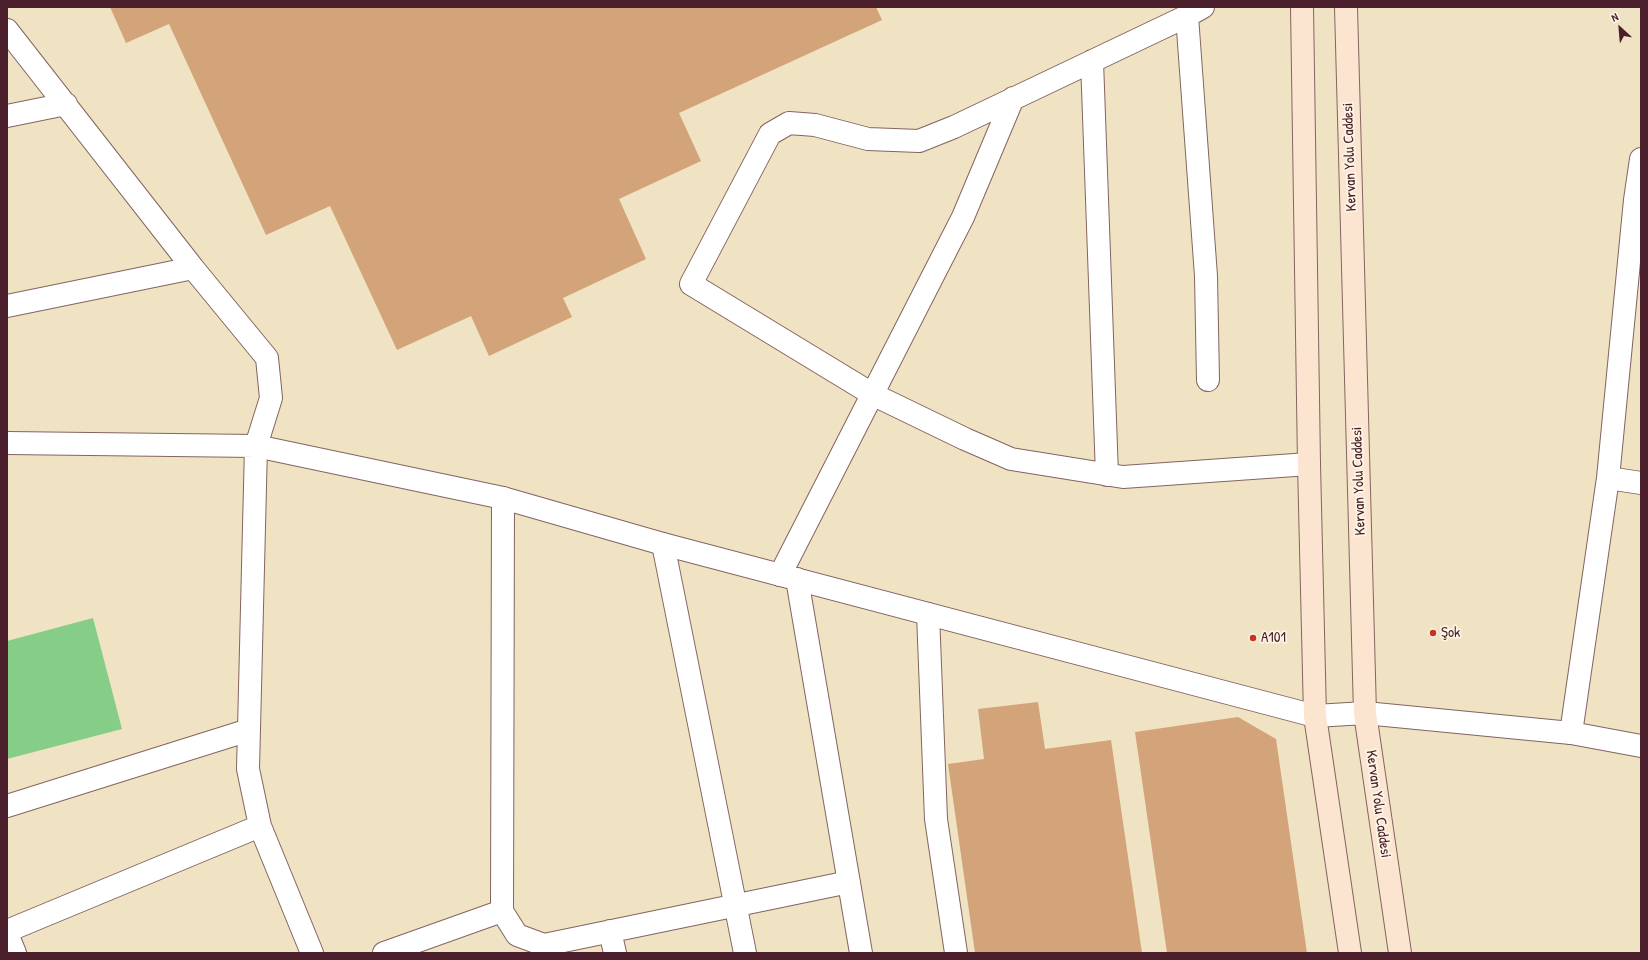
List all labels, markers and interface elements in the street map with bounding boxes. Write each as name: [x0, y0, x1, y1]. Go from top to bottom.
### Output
north arrow: [1600, 8, 1640, 48]
text: N: [1609, 10, 1620, 25]
street label: Kervan Yolu Caddesi: [1339, 102, 1361, 212]
street label: Kervan Yolu Caddesi: [1348, 426, 1370, 536]
place label: Şok: [1441, 624, 1460, 642]
marker: Şok: [1428, 628, 1438, 638]
place label: A101: [1261, 629, 1286, 647]
marker: A101: [1248, 633, 1258, 643]
street label: Kervan Yolu Caddesi: [1362, 749, 1394, 859]

